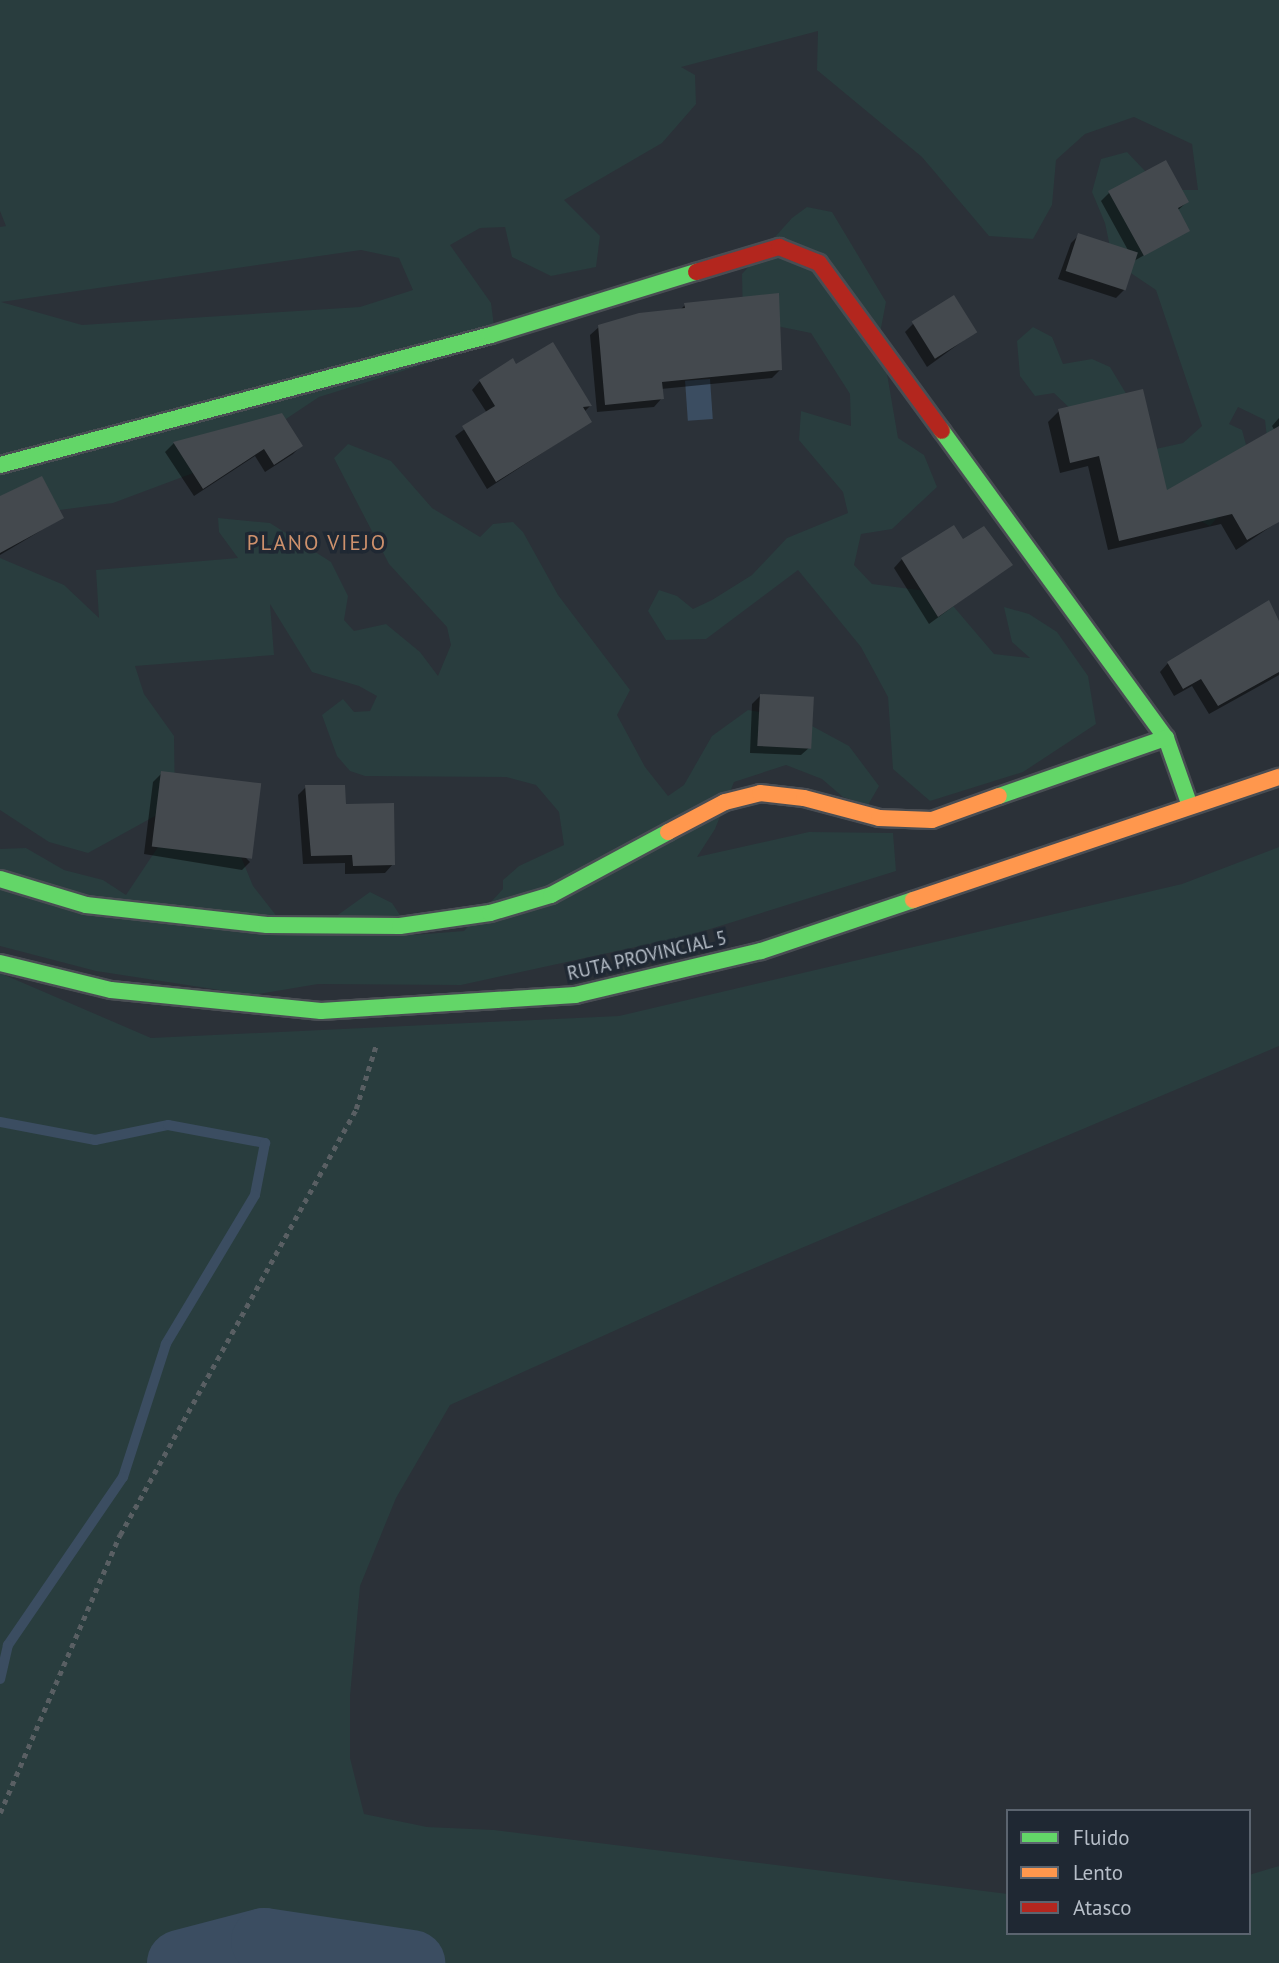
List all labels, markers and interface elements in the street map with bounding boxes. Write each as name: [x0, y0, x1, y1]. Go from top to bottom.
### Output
district label: PLANO VIEJO: [248, 530, 386, 556]
street label: RUTA PROVINCIAL 5: [564, 926, 730, 986]
legend: [1006, 1809, 1251, 1935]
text: Fluido: [1073, 1824, 1130, 1851]
text: Lento: [1073, 1859, 1123, 1886]
text: Atasco: [1073, 1894, 1132, 1921]

